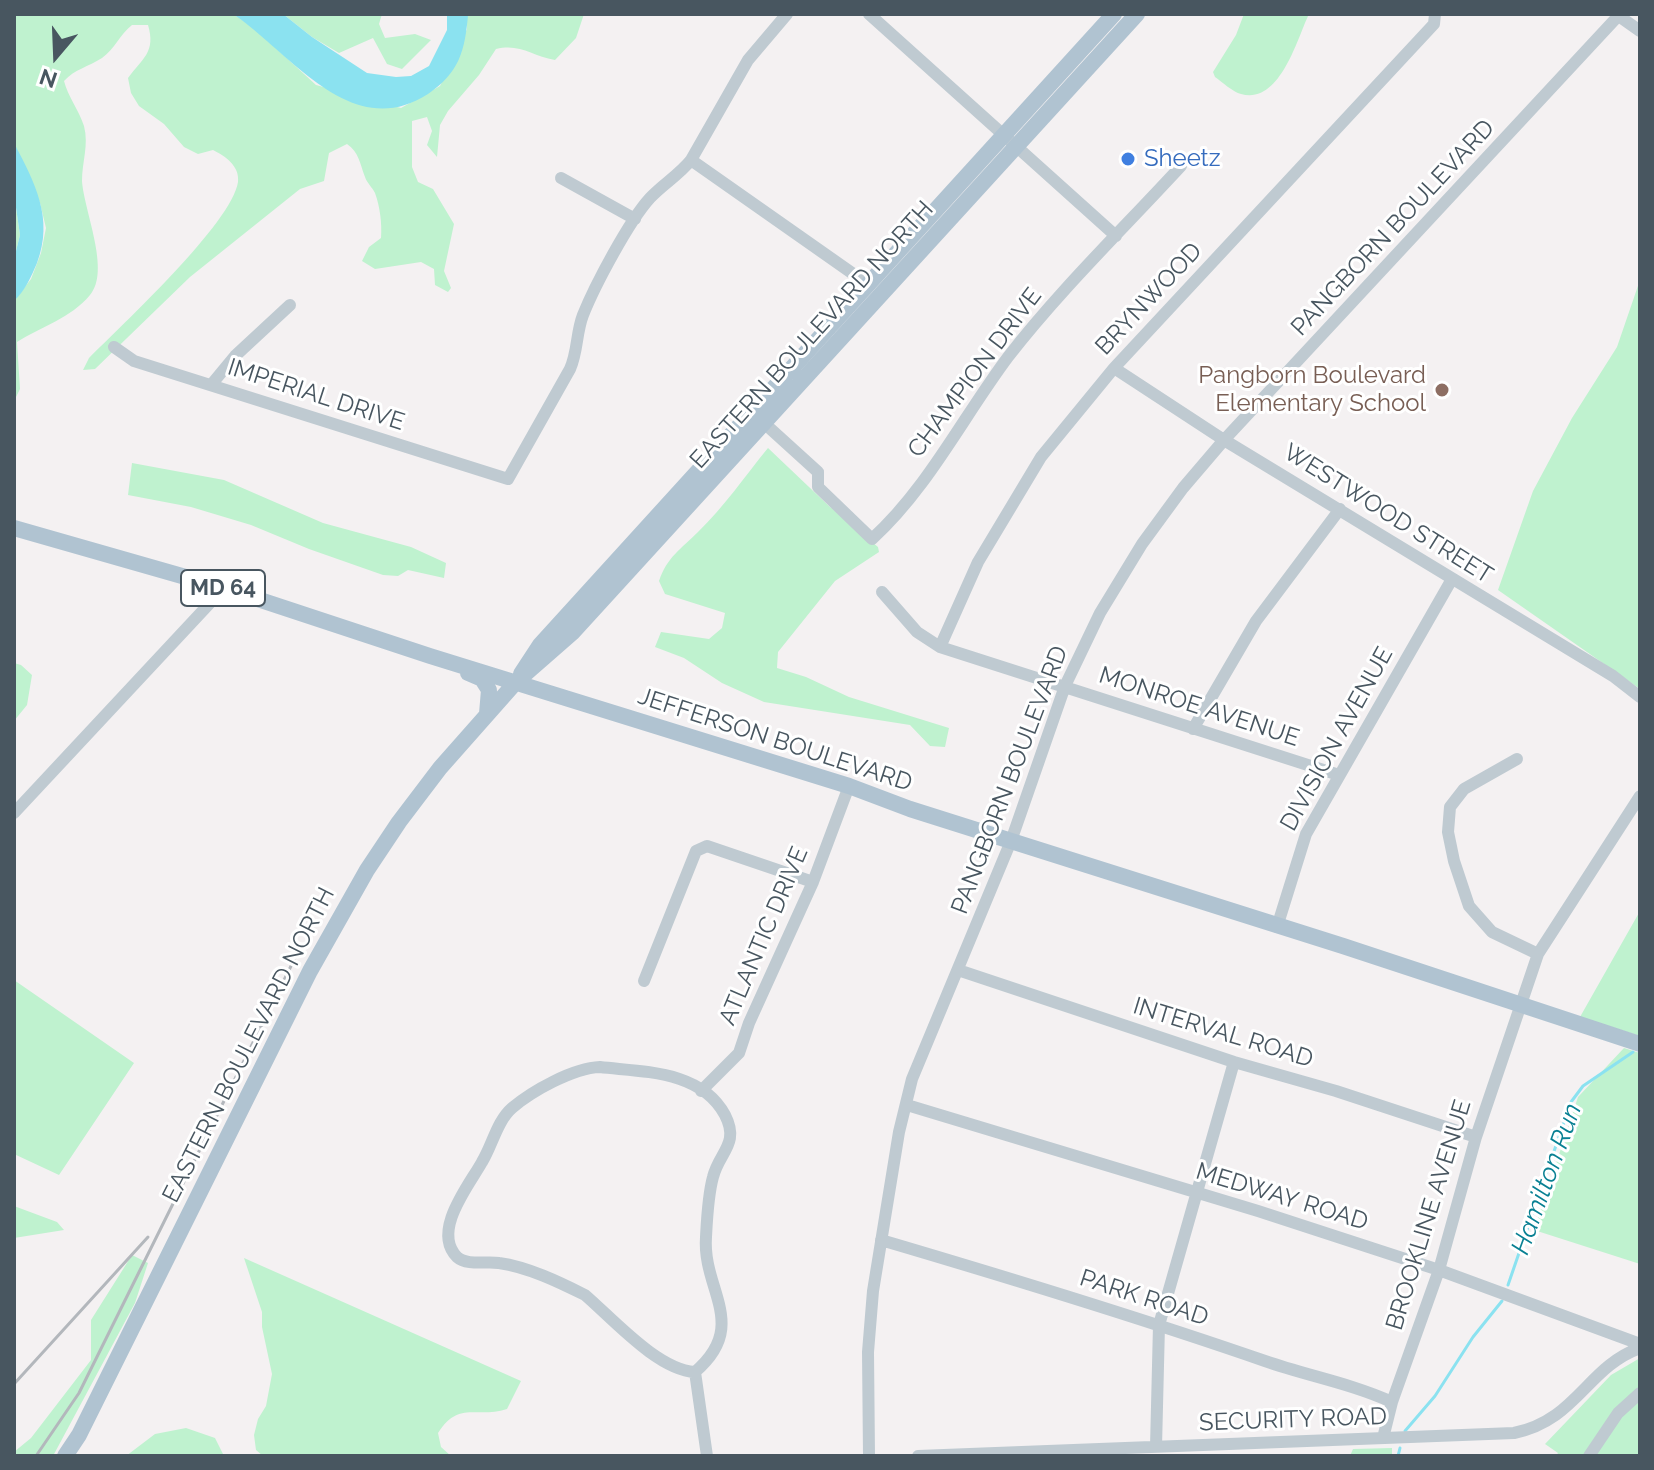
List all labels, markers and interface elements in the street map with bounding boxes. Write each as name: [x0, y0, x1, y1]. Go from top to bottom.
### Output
north arrow: [16, 16, 96, 96]
text: N: [36, 64, 60, 94]
street label: PANGBORN BOULEVARD: [1285, 114, 1501, 342]
place label: Sheetz: [1144, 145, 1220, 173]
marker: Sheetz: [1119, 150, 1137, 168]
street label: EASTERN BOULEVARD NORTH: [684, 195, 940, 475]
street label: BRYNWOOD: [1090, 237, 1208, 361]
street label: CHAMPION DRIVE: [902, 283, 1048, 463]
street label: IMPERIAL DRIVE: [224, 353, 408, 437]
place label: Pangborn Boulevard Elementary School: [1198, 362, 1426, 418]
marker: Pangborn Boulevard Elementary School: [1433, 381, 1451, 399]
street label: WESTWOOD STREET: [1278, 438, 1498, 590]
road number: MD 64: [181, 570, 265, 606]
street label: PANGBORN BOULEVARD: [946, 642, 1074, 918]
street label: DIVISION AVENUE: [1275, 642, 1399, 836]
street label: MONROE AVENUE: [1095, 661, 1303, 753]
street label: JEFFERSON BOULEVARD: [634, 682, 916, 798]
street label: ATLANTIC DRIVE: [713, 843, 815, 1029]
street label: EASTERN BOULEVARD NORTH: [157, 883, 341, 1207]
street label: INTERVAL ROAD: [1130, 992, 1316, 1074]
street label: BROOKLINE AVENUE: [1380, 1096, 1478, 1334]
water label: Hamilton Run: [1505, 1099, 1589, 1259]
street label: MEDWAY ROAD: [1192, 1157, 1372, 1237]
street label: PARK ROAD: [1076, 1264, 1212, 1332]
street label: SECURITY ROAD: [1199, 1402, 1387, 1438]

